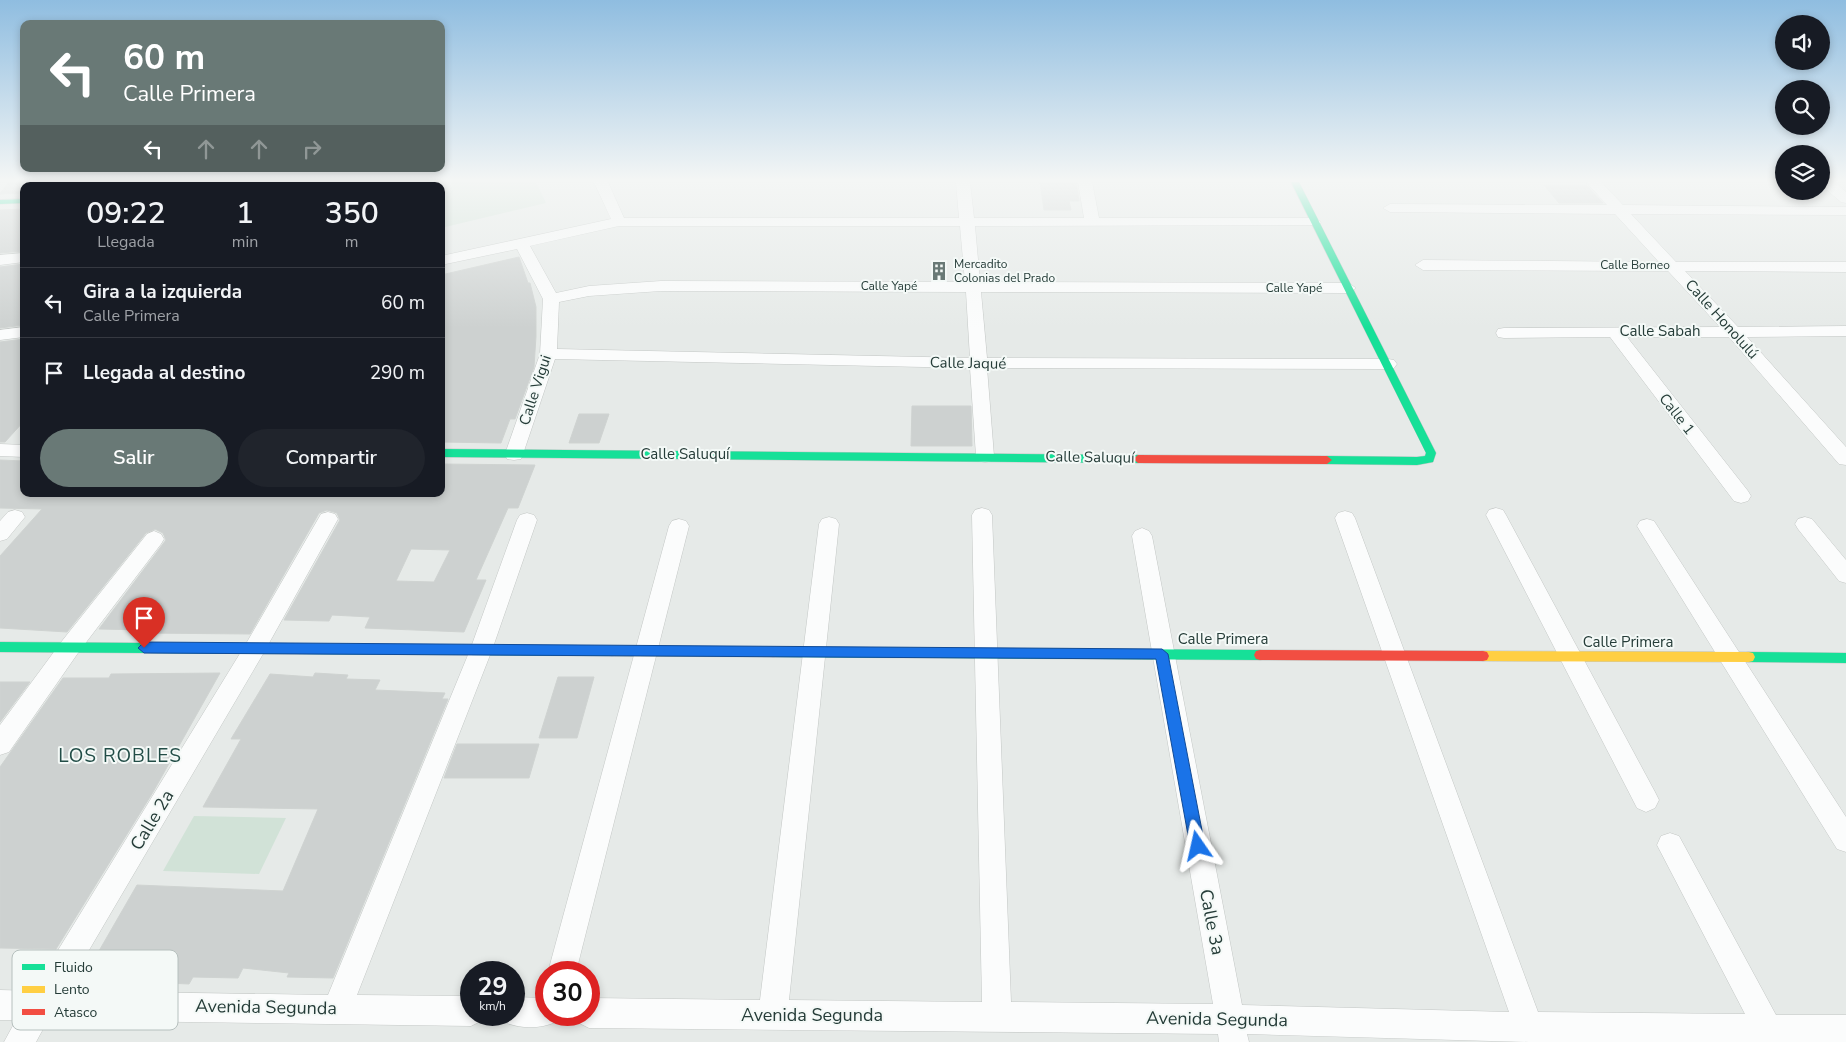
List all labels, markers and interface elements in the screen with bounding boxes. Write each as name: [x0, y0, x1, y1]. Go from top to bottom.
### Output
map controls: [1775, 15, 1830, 200]
button: sound: [1775, 15, 1830, 70]
text: 60 m: [123, 34, 205, 81]
icon: left: [40, 40, 105, 105]
text: Calle Primera: [123, 79, 256, 109]
button: search: [1775, 80, 1830, 135]
icon: left: [139, 135, 167, 163]
icon: ahead: [192, 135, 220, 163]
icon: ahead: [245, 135, 273, 163]
icon: right: [298, 135, 326, 163]
button: layers: [1775, 145, 1830, 200]
text: 09:22: [86, 193, 165, 234]
text: 1: [236, 193, 254, 234]
text: 350: [325, 193, 379, 234]
text: Llegada: [97, 231, 155, 253]
text: min: [232, 231, 258, 253]
text: m: [345, 231, 359, 253]
place label: Mercadito Colonias del Prado: [954, 256, 1055, 286]
street label: Calle Borneo: [1600, 257, 1670, 273]
building icon: Mercadito Colonias del Prado: [928, 260, 950, 282]
street label: Calle Honolulú: [1681, 275, 1763, 363]
street label: Calle Yapé: [861, 278, 917, 294]
text: Gira a la izquierda: [83, 279, 242, 305]
street label: Calle Yapé: [1266, 280, 1322, 296]
icon: left: [40, 289, 68, 317]
text: 60 m: [381, 290, 425, 316]
text: Calle Primera: [83, 305, 180, 327]
street label: Calle Sabah: [1620, 321, 1700, 341]
street label: Calle Vigui: [514, 352, 556, 428]
street label: Calle Jaqué: [930, 352, 1006, 374]
icon: arrive: [40, 359, 68, 387]
text: Llegada al destino: [83, 360, 245, 386]
text: 290 m: [370, 360, 425, 386]
street label: Calle 1: [1655, 389, 1699, 439]
button: Salir: [40, 429, 228, 487]
button: Compartir: [238, 429, 425, 487]
street label: Calle Saluquí: [640, 444, 731, 464]
street label: Calle Saluquí: [1045, 446, 1136, 468]
pin: [123, 597, 165, 648]
icon: arrive: [130, 604, 158, 632]
street label: Calle Primera: [1178, 629, 1268, 649]
street label: Calle Primera: [1583, 632, 1673, 652]
district label: LOS ROBLES: [58, 743, 182, 769]
street label: Calle 2a: [125, 785, 179, 855]
position arrow: [1171, 819, 1223, 871]
street label: Calle 3a: [1194, 887, 1230, 957]
legend: [12, 950, 178, 1030]
text: Fluido: [54, 958, 93, 977]
speed limit sign: 30: [535, 961, 600, 1026]
text: 29: [477, 970, 508, 1004]
text: Lento: [54, 980, 90, 999]
street label: Avenida Segunda: [195, 994, 337, 1020]
text: km/h: [479, 998, 506, 1014]
text: Atasco: [54, 1003, 97, 1022]
street label: Avenida Segunda: [741, 1003, 883, 1027]
street label: Avenida Segunda: [1146, 1006, 1288, 1032]

